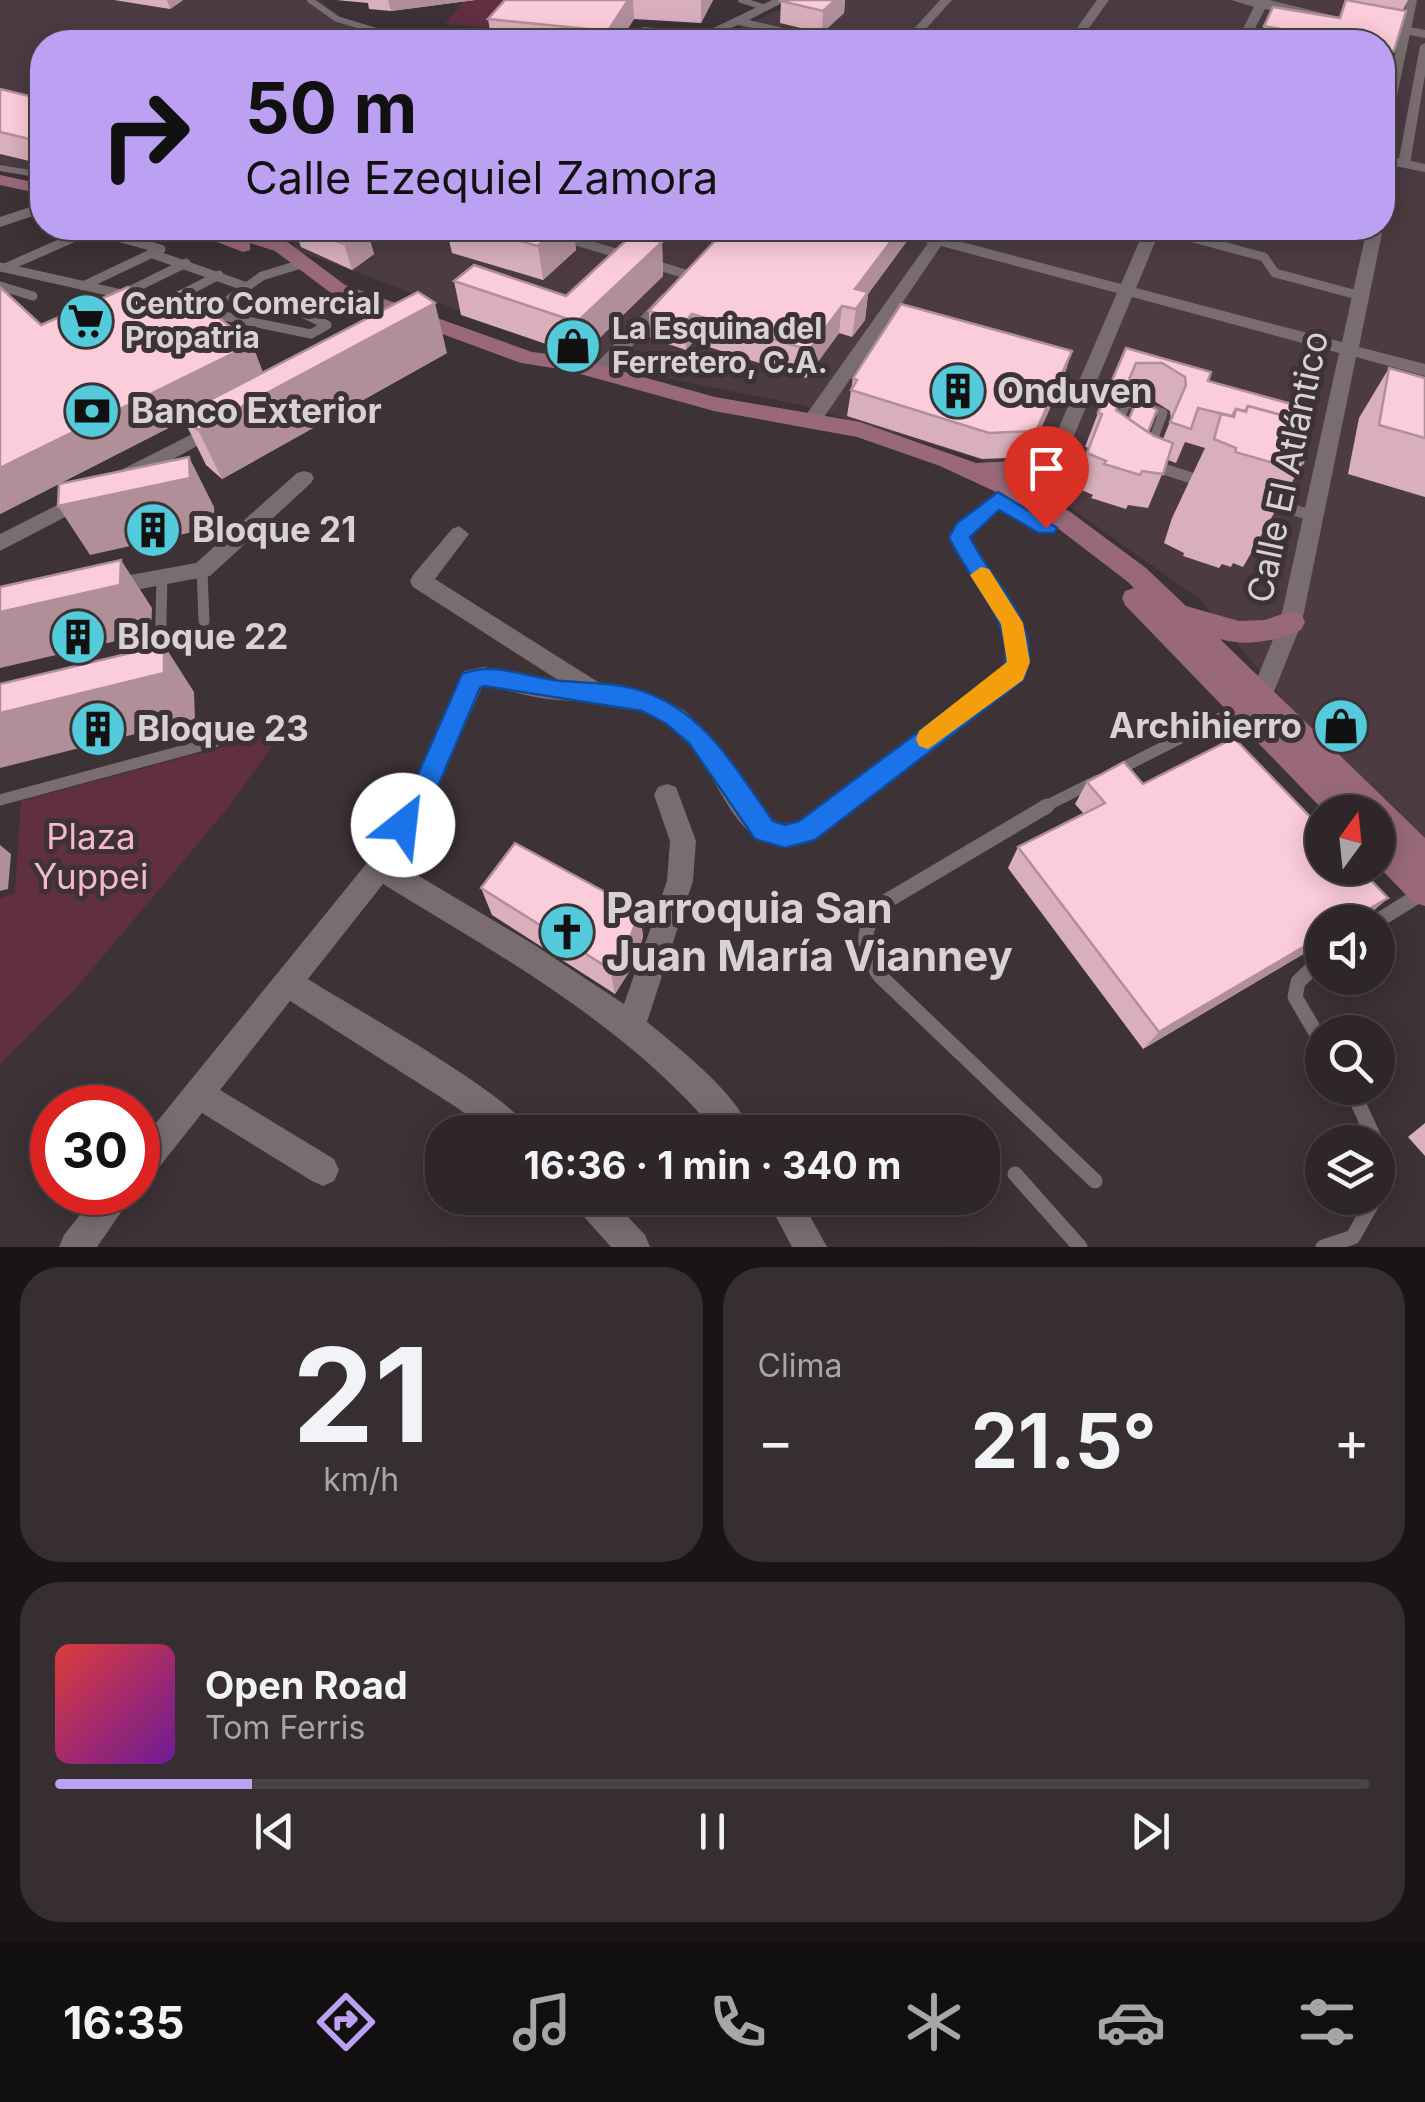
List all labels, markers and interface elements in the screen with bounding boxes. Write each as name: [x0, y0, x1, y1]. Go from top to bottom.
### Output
text: 50 m: [245, 65, 417, 150]
icon: right: [80, 70, 210, 200]
text: Calle Ezequiel Zamora: [245, 150, 718, 205]
place label: Centro Comercial Propatria: [125, 285, 380, 355]
supermarket icon: Centro Comercial Propatria: [56, 291, 116, 351]
place label: La Esquina del Ferretero, C.A.: [612, 310, 828, 380]
shop icon: La Esquina del Ferretero, C.A.: [543, 316, 603, 376]
street label: Calle El Atlántico: [1238, 327, 1336, 606]
building icon: Onduven: [928, 361, 988, 421]
place label: Onduven: [997, 369, 1153, 411]
bank icon: Banco Exterior: [62, 381, 122, 441]
place label: Banco Exterior: [131, 389, 382, 431]
pin: [1004, 426, 1089, 529]
icon: arrive: [1019, 441, 1074, 496]
building icon: Bloque 21: [123, 500, 183, 560]
place label: Bloque 21: [192, 508, 356, 550]
building icon: Bloque 22: [48, 607, 108, 667]
place label: Bloque 22: [117, 615, 288, 657]
shop icon: Archihierro: [1311, 696, 1371, 756]
building icon: Bloque 23: [68, 699, 128, 759]
place label: Archihierro: [1109, 704, 1302, 746]
place label: Bloque 23: [137, 707, 309, 749]
position arrow: [351, 773, 455, 877]
north arrow: [1305, 795, 1395, 885]
map controls: [1305, 795, 1395, 1215]
park label: Plaza Yuppei: [34, 815, 148, 897]
place label: Parroquia San Juan María Vianney: [606, 882, 1013, 981]
church icon: Parroquia San Juan María Vianney: [537, 902, 597, 962]
button: sound: [1305, 905, 1395, 995]
button: search: [1305, 1015, 1395, 1105]
speed limit sign: 30: [30, 1085, 160, 1215]
button: layers: [1305, 1125, 1395, 1215]
text: 16:36 · 1 min · 340 m: [524, 1142, 901, 1188]
text: 21: [292, 1316, 430, 1473]
text: Clima: [758, 1346, 842, 1385]
text: 21.5°: [971, 1395, 1157, 1486]
text: −: [758, 1408, 794, 1474]
text: +: [1334, 1408, 1370, 1474]
text: km/h: [323, 1460, 399, 1499]
text: Open Road: [205, 1662, 408, 1708]
text: Tom Ferris: [205, 1708, 365, 1747]
icon: previous: [247, 1804, 302, 1859]
icon: pause: [685, 1804, 740, 1859]
icon: next: [1123, 1804, 1178, 1859]
icon: directions: [311, 1987, 381, 2057]
icon: music: [507, 1987, 577, 2057]
icon: phone: [703, 1987, 773, 2057]
icon: climate: [899, 1987, 969, 2057]
icon: car: [1096, 1987, 1166, 2057]
icon: filters: [1292, 1987, 1362, 2057]
text: 16:35: [63, 1995, 185, 2050]

